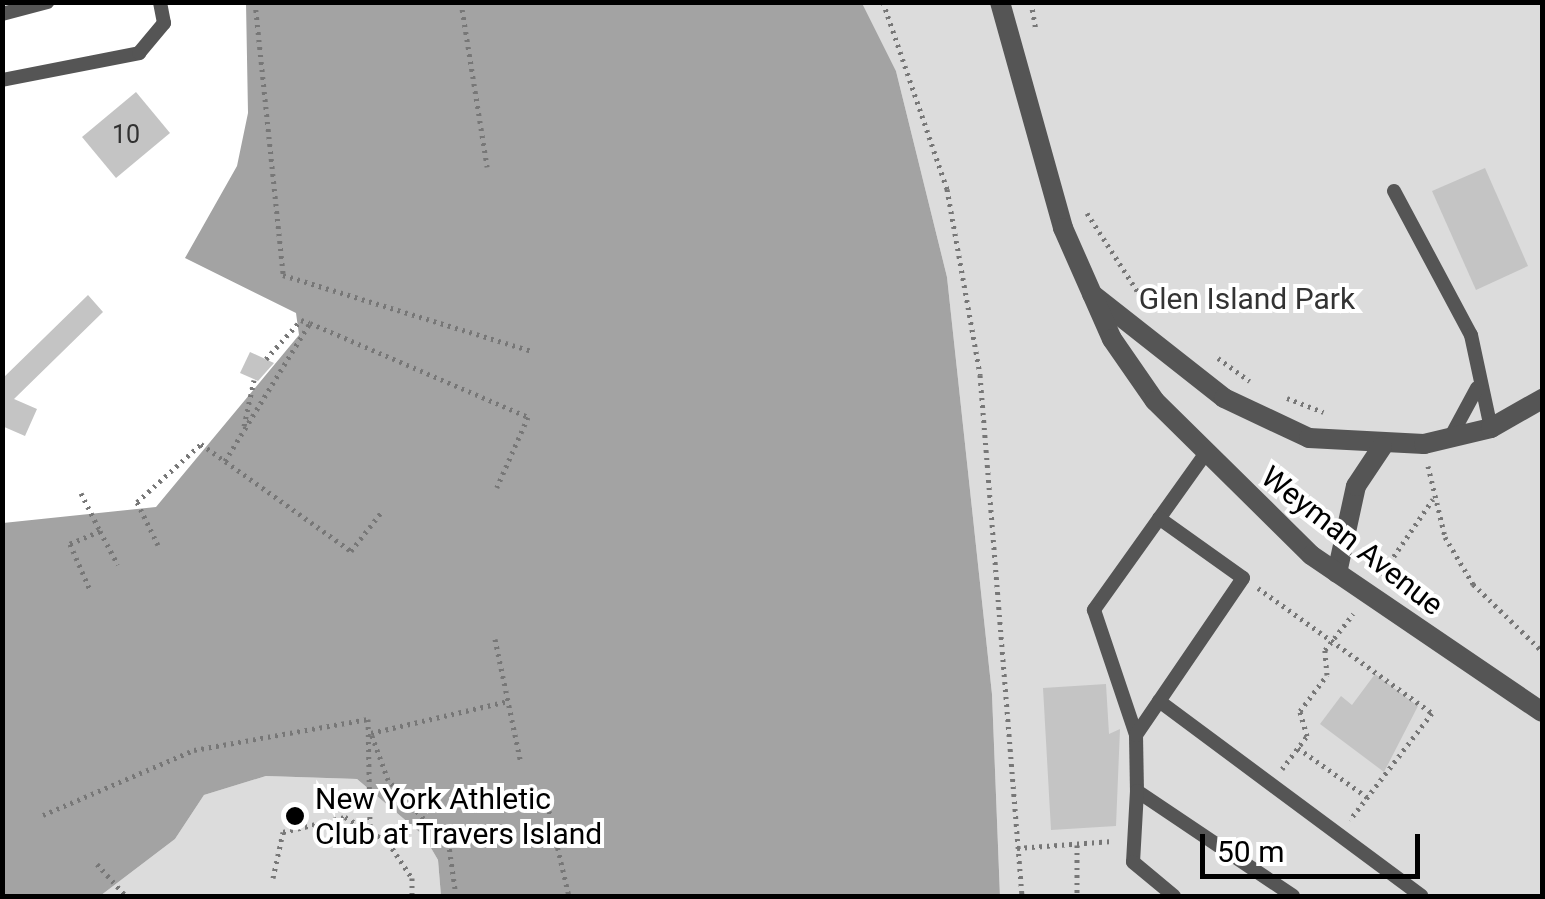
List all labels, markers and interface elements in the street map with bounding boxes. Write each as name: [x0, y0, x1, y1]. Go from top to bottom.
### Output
house number: 10: [112, 120, 140, 150]
park label: Glen Island Park: [1139, 281, 1355, 317]
street label: Weyman Avenue: [1254, 459, 1450, 623]
place label: New York Athletic Club at Travers Island: [315, 781, 603, 852]
marker: New York Athletic Club at Travers Island: [284, 805, 306, 827]
scale bar: [1205, 814, 1425, 876]
text: 50 m: [1217, 834, 1284, 869]

